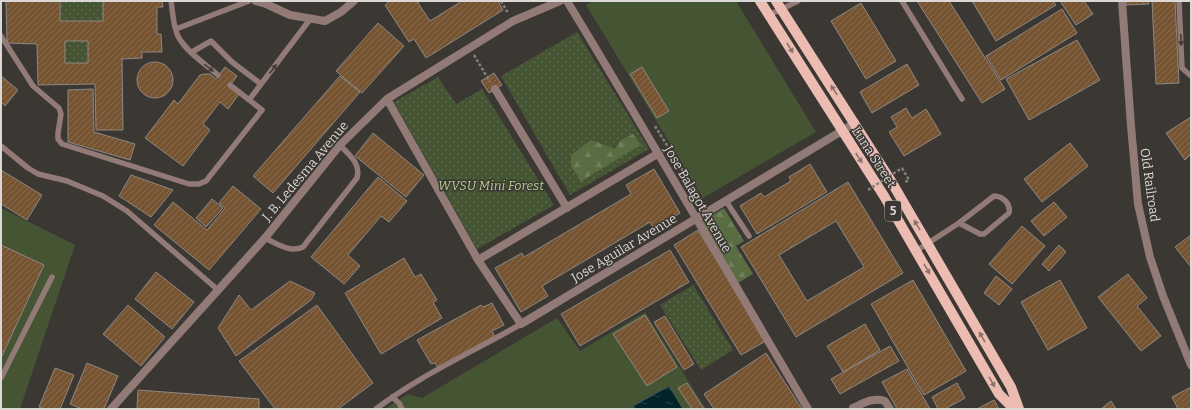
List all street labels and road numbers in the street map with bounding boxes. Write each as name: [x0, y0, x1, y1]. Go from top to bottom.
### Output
street label: J. B. Ledesma Avenue: [258, 118, 351, 225]
street label: Luna Street: [849, 124, 899, 191]
street label: Jose Balagot Avenue: [661, 142, 735, 255]
street label: Old Railroad: [1137, 147, 1163, 223]
road number: 5: [885, 201, 901, 221]
street label: Jose Aguilar Avenue: [568, 211, 679, 286]

